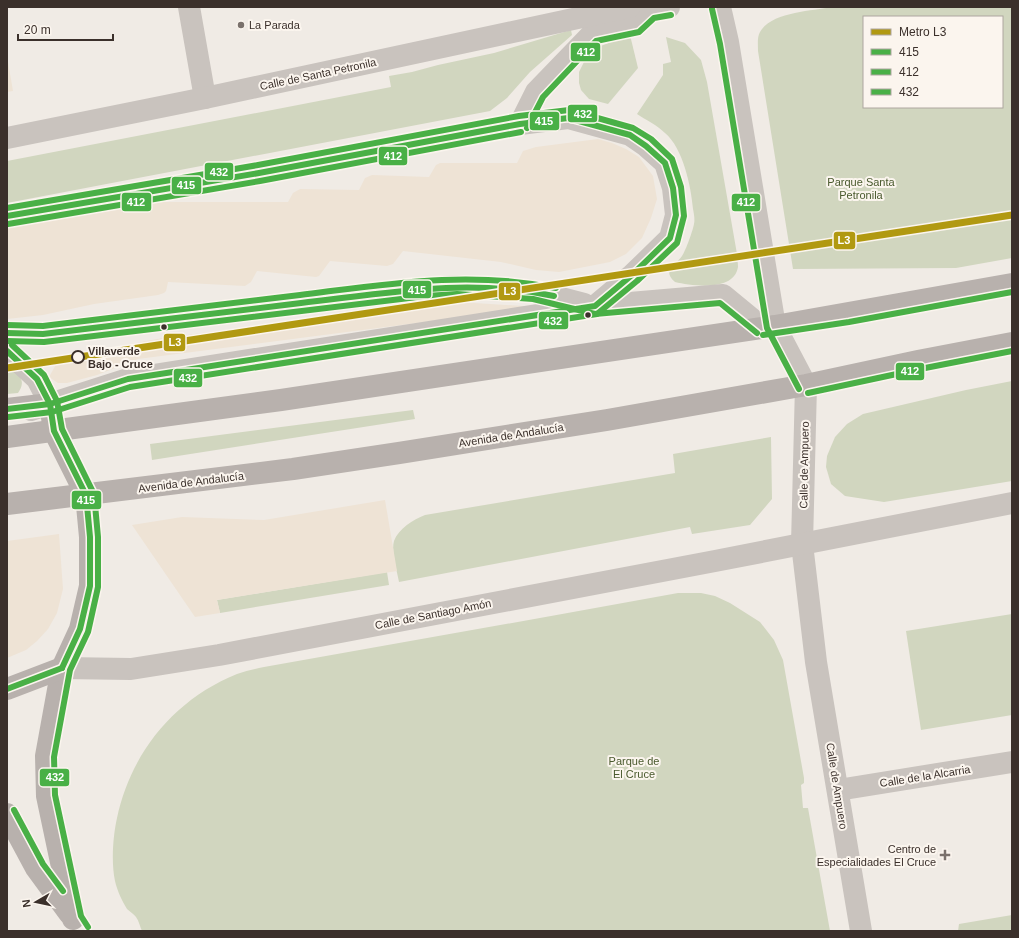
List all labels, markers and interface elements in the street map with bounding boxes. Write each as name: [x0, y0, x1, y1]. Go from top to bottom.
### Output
scale bar: [18, 16, 113, 42]
legend: [863, 16, 1003, 108]
place label: La Parada: [249, 19, 301, 31]
marker: La Parada: [236, 20, 246, 30]
text: 20 m: [24, 23, 51, 37]
text: Metro L3: [899, 25, 947, 39]
line badge: 412: [570, 42, 601, 62]
text: 415: [899, 45, 919, 59]
text: 412: [577, 46, 595, 58]
street label: Calle de Santa Petronila: [259, 56, 378, 92]
text: 412: [899, 65, 919, 79]
text: 432: [899, 85, 919, 99]
line badge: 432: [567, 104, 598, 123]
text: 432: [574, 108, 592, 120]
line badge: 415: [529, 111, 560, 131]
text: 415: [535, 115, 553, 127]
line badge: 412: [378, 146, 408, 166]
text: 412: [384, 150, 402, 162]
line badge: 432: [204, 162, 234, 181]
text: 432: [210, 166, 228, 178]
line badge: 415: [171, 176, 202, 195]
park label: Parque Santa Petronila: [827, 176, 896, 201]
text: 415: [177, 179, 195, 191]
line badge: 412: [121, 192, 152, 212]
line badge: 412: [731, 193, 761, 212]
text: 412: [127, 196, 145, 208]
text: 412: [737, 196, 755, 208]
line badge: L3: [833, 231, 856, 250]
text: L3: [838, 234, 850, 246]
line badge: 415: [402, 280, 432, 299]
line badge: L3: [498, 282, 521, 301]
text: 415: [408, 284, 426, 296]
text: L3: [504, 285, 516, 297]
unlabelled marker: [583, 310, 593, 320]
line badge: 432: [538, 311, 569, 330]
text: 432: [544, 315, 562, 327]
unlabelled marker: [159, 322, 169, 332]
line badge: L3: [163, 333, 186, 352]
text: L3: [169, 336, 181, 348]
place label: Villaverde Bajo - Cruce: [88, 345, 153, 370]
marker: Villaverde Bajo - Cruce: [71, 350, 85, 364]
line badge: 412: [895, 362, 925, 381]
text: 412: [901, 365, 919, 377]
line badge: 432: [173, 368, 203, 388]
text: 432: [179, 372, 197, 384]
street label: Avenida de Andalucía: [458, 421, 565, 449]
street label: Calle de Ampuero: [797, 421, 811, 509]
street label: Avenida de Andalucía: [138, 469, 245, 494]
line badge: 415: [71, 490, 102, 510]
text: 415: [77, 494, 95, 506]
street label: Calle de Santiago Amón: [374, 597, 492, 631]
street label: Calle de Ampuero: [824, 742, 850, 830]
park label: Parque de El Cruce: [609, 755, 659, 780]
street label: Calle de la Alcarria: [879, 763, 972, 789]
line badge: 432: [39, 768, 70, 787]
text: 432: [46, 771, 64, 783]
place label: Centro de Especialidades El Cruce: [817, 843, 936, 868]
marker: Centro de Especialidades El Cruce: [939, 849, 951, 861]
north arrow: [16, 882, 56, 922]
text: N: [20, 899, 33, 908]

